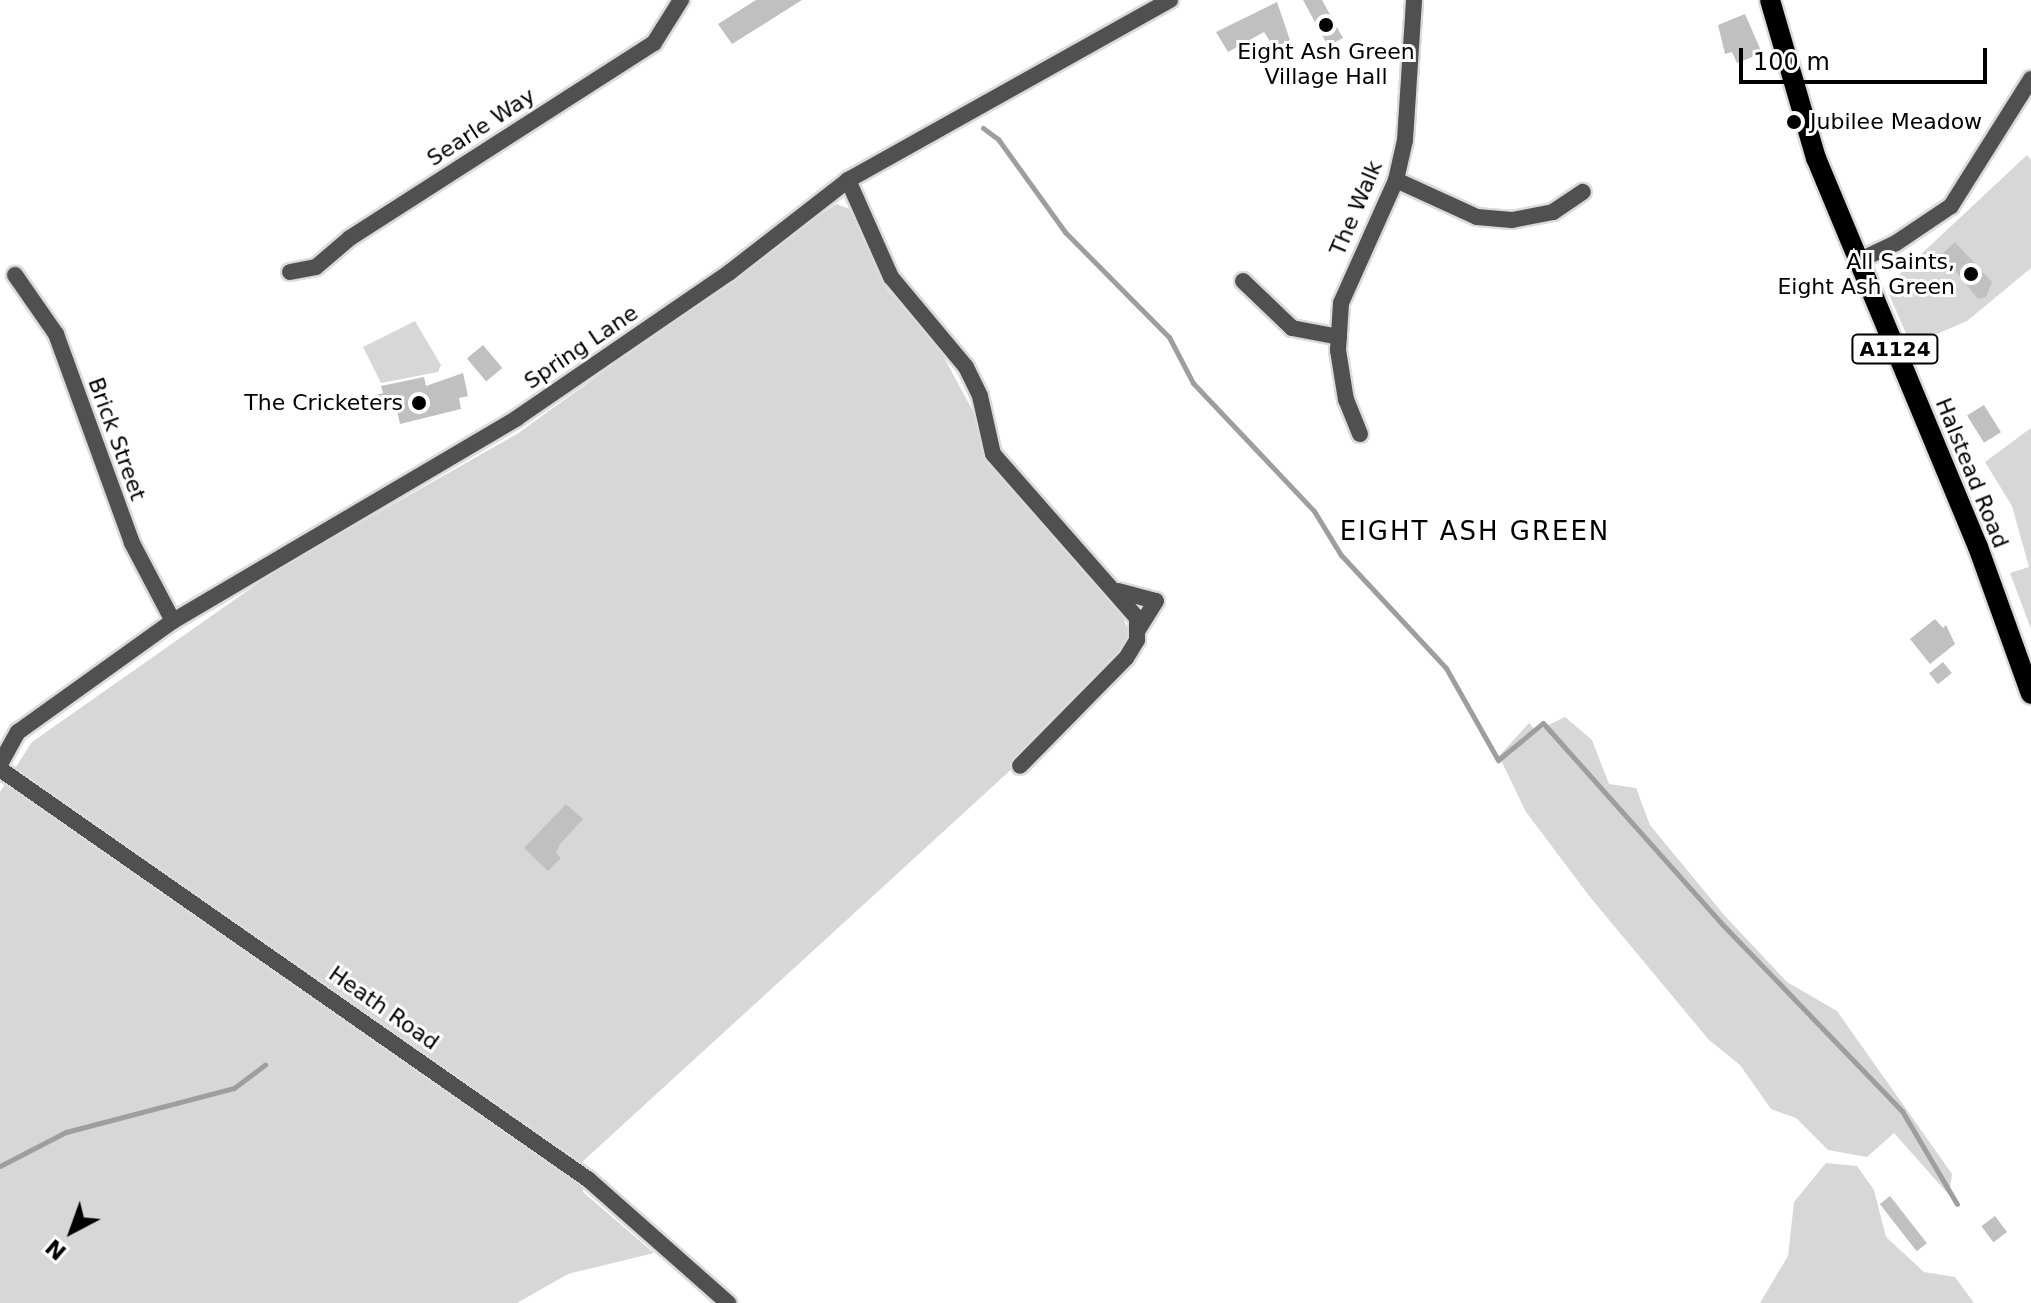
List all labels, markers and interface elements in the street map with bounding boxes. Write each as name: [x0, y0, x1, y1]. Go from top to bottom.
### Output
marker: Eight Ash Green Village Hall: [1317, 16, 1335, 34]
scale bar: [1743, 32, 1991, 82]
place label: Eight Ash Green Village Hall: [1237, 38, 1415, 90]
text: 100 m: [1753, 48, 1830, 76]
street label: Searle Way: [422, 82, 540, 172]
place label: Jubilee Meadow: [1810, 109, 1982, 135]
marker: Jubilee Meadow: [1785, 113, 1803, 131]
street label: The Walk: [1324, 157, 1388, 259]
place label: All Saints, Eight Ash Green: [1777, 248, 1955, 300]
marker: All Saints, Eight Ash Green: [1962, 265, 1980, 283]
street label: Spring Lane: [519, 299, 643, 395]
road number: A1124: [1851, 333, 1939, 365]
street label: Brick Street: [83, 374, 151, 504]
place label: The Cricketers: [244, 390, 403, 416]
marker: The Cricketers: [410, 394, 428, 412]
street label: Halstead Road: [1930, 394, 2014, 552]
district label: EIGHT ASH GREEN: [1340, 516, 1610, 548]
street label: Heath Road: [324, 960, 444, 1056]
north arrow: [32, 1191, 112, 1271]
text: N: [41, 1234, 71, 1265]

